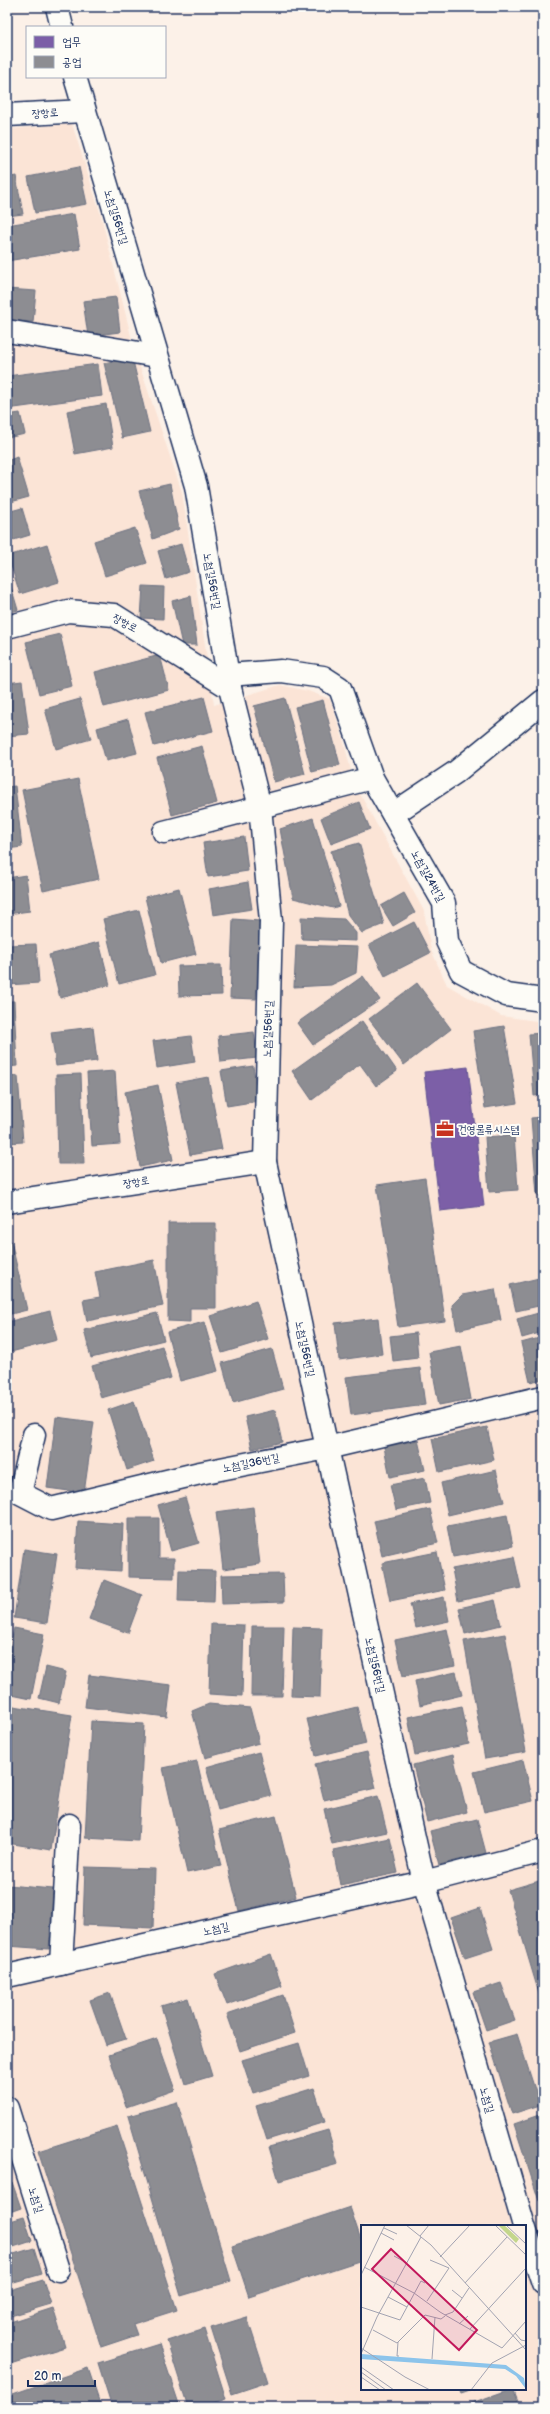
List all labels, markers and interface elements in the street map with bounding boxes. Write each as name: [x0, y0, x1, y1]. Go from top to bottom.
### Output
legend: [26, 26, 166, 78]
text: 업무: [62, 35, 81, 50]
text: 공업: [62, 55, 81, 70]
street label: 장항로: [31, 106, 59, 120]
street label: 노첨길56번길: [101, 188, 131, 246]
street label: 노첨길56번길: [201, 552, 223, 610]
street label: 장항로: [110, 611, 140, 635]
street label: 노첨길24번길: [408, 848, 448, 904]
street label: 노첨길56번길: [261, 1000, 276, 1058]
office icon: 건영물류시스템: [435, 1119, 455, 1139]
place label: 건영물류시스템: [458, 1123, 520, 1136]
street label: 장항로: [122, 1173, 150, 1190]
street label: 노첨길56번길: [293, 1320, 317, 1379]
street label: 노첨길36번길: [221, 1451, 281, 1475]
street label: 노첨길56번길: [362, 1636, 388, 1695]
street label: 노첨길: [202, 1920, 231, 1938]
street label: 노첨길: [477, 2085, 497, 2115]
street label: 노첨길: [26, 2185, 46, 2215]
inset map: [361, 2225, 526, 2390]
scale bar: [28, 2362, 95, 2388]
text: 20 m: [34, 2369, 61, 2384]

